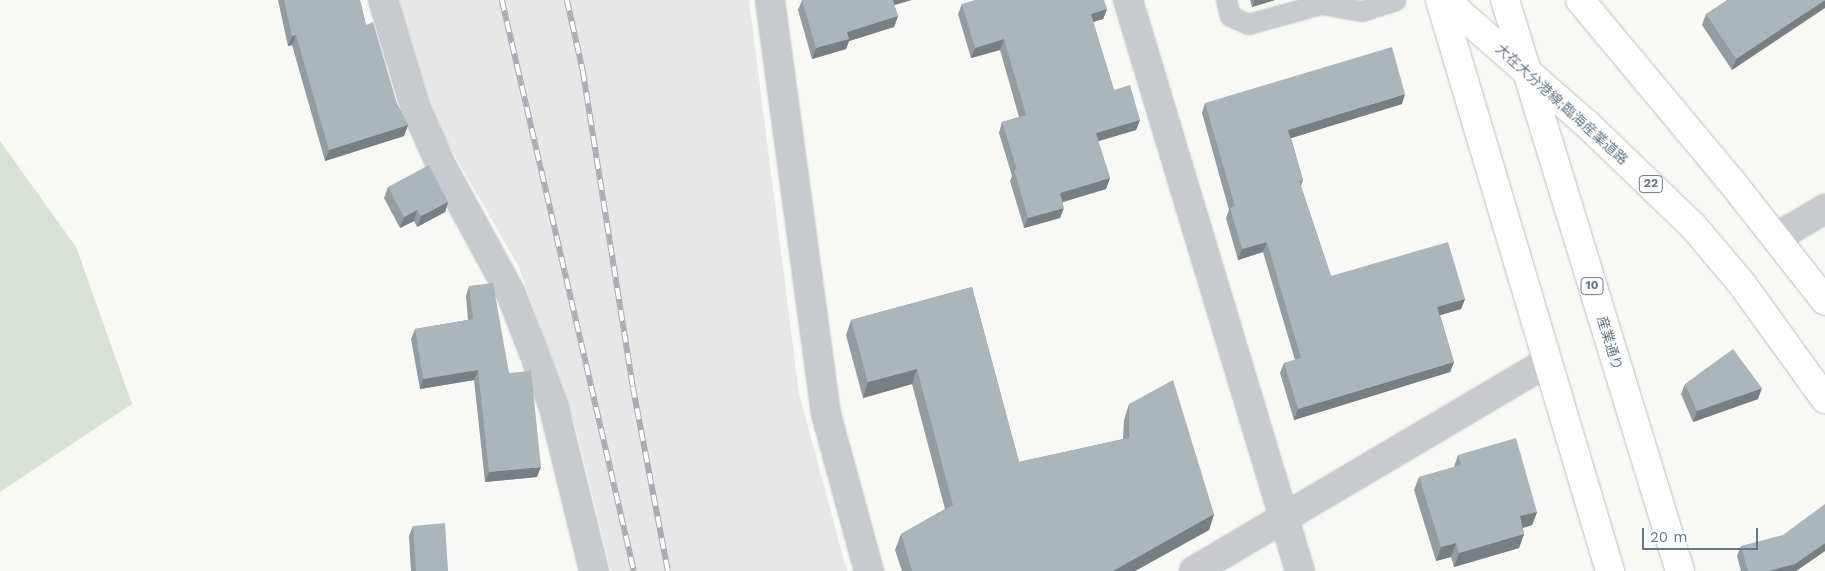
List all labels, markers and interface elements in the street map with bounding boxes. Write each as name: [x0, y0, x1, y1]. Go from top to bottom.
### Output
street label: 大在大分港線;臨海産業道路: [1492, 40, 1632, 168]
road number: 22: [1638, 174, 1664, 193]
road number: 10: [1580, 276, 1604, 296]
street label: 産業通り: [1594, 314, 1626, 372]
scale bar: [1645, 518, 1761, 550]
text: 20 m: [1650, 528, 1688, 546]

